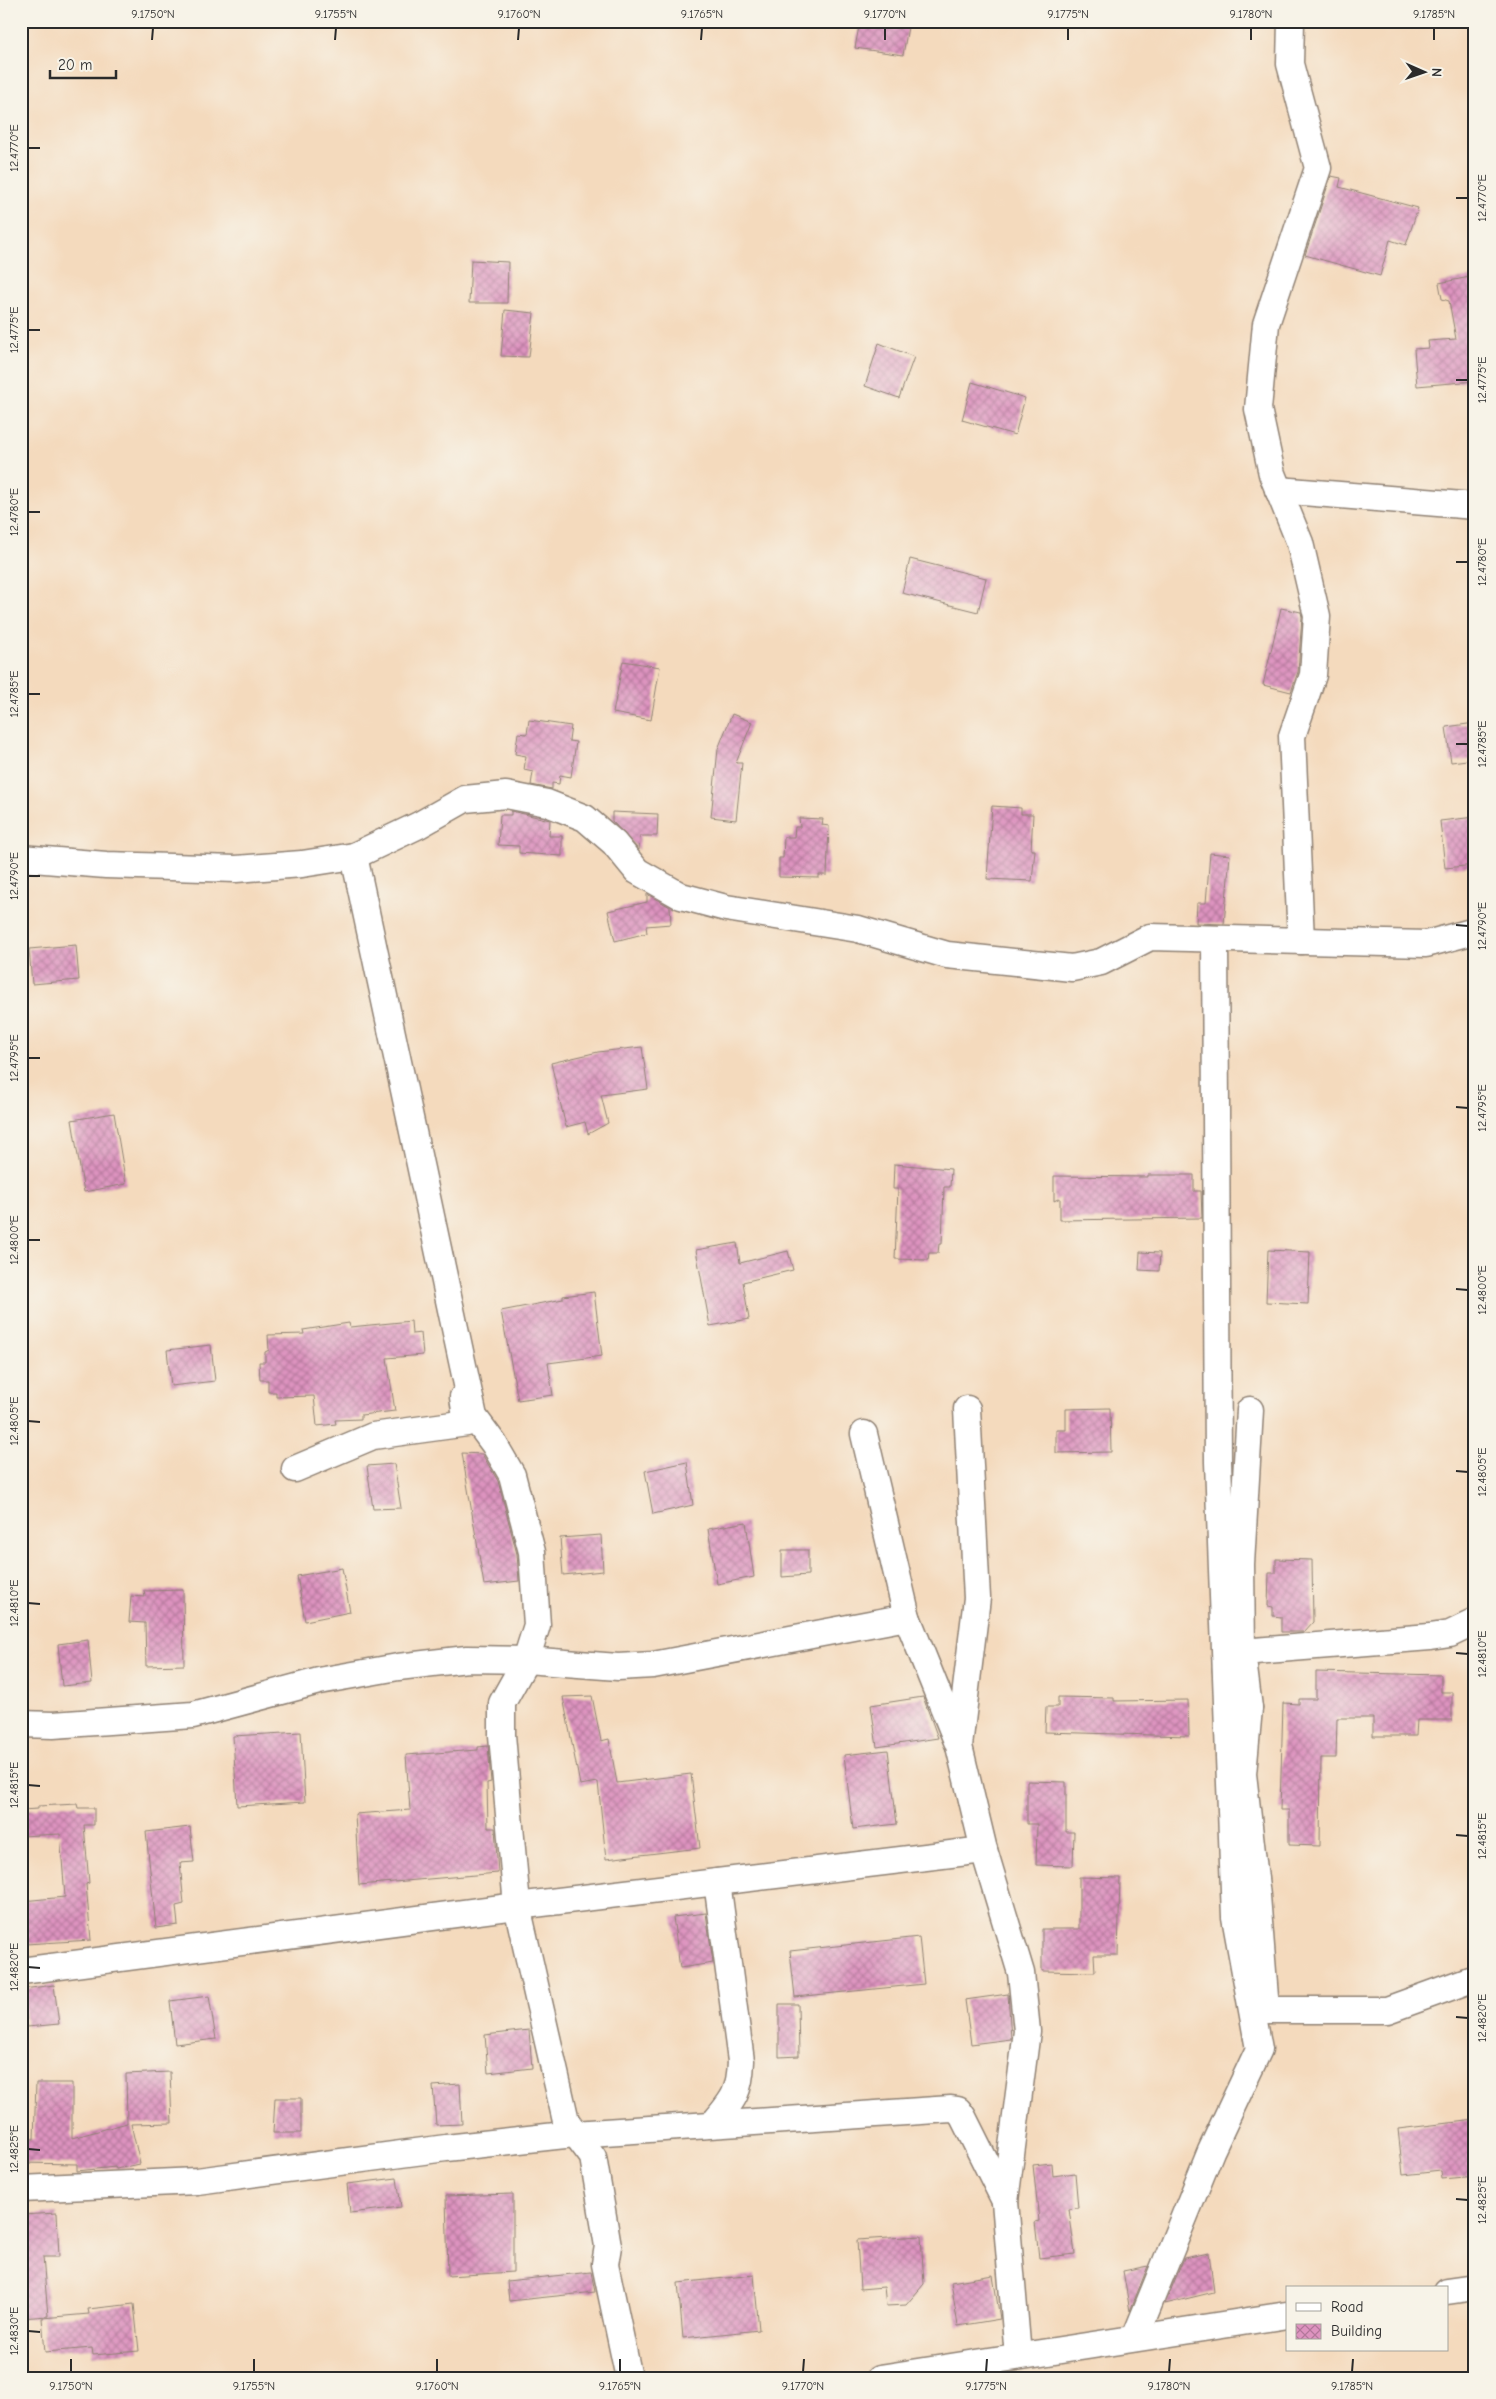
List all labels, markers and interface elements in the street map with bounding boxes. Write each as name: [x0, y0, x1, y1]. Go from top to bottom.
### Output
text: 9.1750°N: [131, 7, 175, 21]
text: 9.1755°N: [315, 7, 357, 21]
text: 9.1760°N: [497, 7, 541, 21]
text: 9.1765°N: [681, 7, 723, 21]
text: 9.1770°N: [864, 7, 906, 21]
text: 9.1775°N: [1047, 7, 1089, 21]
text: 9.1780°N: [1230, 7, 1272, 21]
text: 9.1785°N: [1413, 7, 1455, 21]
scale bar: [50, 48, 116, 80]
north arrow: [1398, 48, 1448, 98]
text: 20 m: [58, 56, 92, 74]
text: N: [1428, 68, 1445, 77]
text: 12.4770°E: [7, 124, 21, 172]
text: 12.4770°E: [1475, 174, 1489, 222]
text: 12.4775°E: [7, 307, 21, 353]
text: 12.4775°E: [1475, 357, 1489, 403]
text: 12.4780°E: [7, 488, 21, 536]
text: 12.4780°E: [1475, 538, 1489, 586]
text: 12.4785°E: [7, 670, 21, 718]
text: 12.4785°E: [1475, 720, 1489, 768]
text: 12.4790°E: [7, 852, 21, 900]
text: 12.4790°E: [1475, 902, 1489, 950]
text: 12.4795°E: [7, 1034, 21, 1082]
text: 12.4795°E: [1475, 1084, 1489, 1132]
text: 12.4800°E: [7, 1215, 21, 1265]
text: 12.4800°E: [1475, 1265, 1489, 1315]
text: 12.4805°E: [7, 1397, 21, 1445]
text: 12.4805°E: [1475, 1448, 1489, 1496]
text: 12.4810°E: [7, 1579, 21, 1627]
text: 12.4810°E: [1475, 1630, 1489, 1678]
text: 12.4815°E: [7, 1762, 21, 1808]
text: 12.4815°E: [1475, 1813, 1489, 1859]
text: 12.4820°E: [7, 1943, 21, 1991]
text: 12.4820°E: [1475, 1994, 1489, 2042]
text: 12.4825°E: [7, 2125, 21, 2173]
text: 12.4825°E: [1475, 2176, 1489, 2224]
legend: [1286, 2286, 1448, 2352]
text: Road: [1331, 2298, 1363, 2316]
text: 12.4830°E: [7, 2307, 21, 2355]
text: Building: [1331, 2322, 1382, 2340]
text: 9.1750°N: [49, 2379, 93, 2393]
text: 9.1755°N: [233, 2379, 275, 2393]
text: 9.1760°N: [415, 2379, 459, 2393]
text: 9.1765°N: [599, 2379, 641, 2393]
text: 9.1770°N: [782, 2379, 824, 2393]
text: 9.1775°N: [965, 2379, 1007, 2393]
text: 9.1780°N: [1148, 2379, 1190, 2393]
text: 9.1785°N: [1331, 2379, 1373, 2393]

